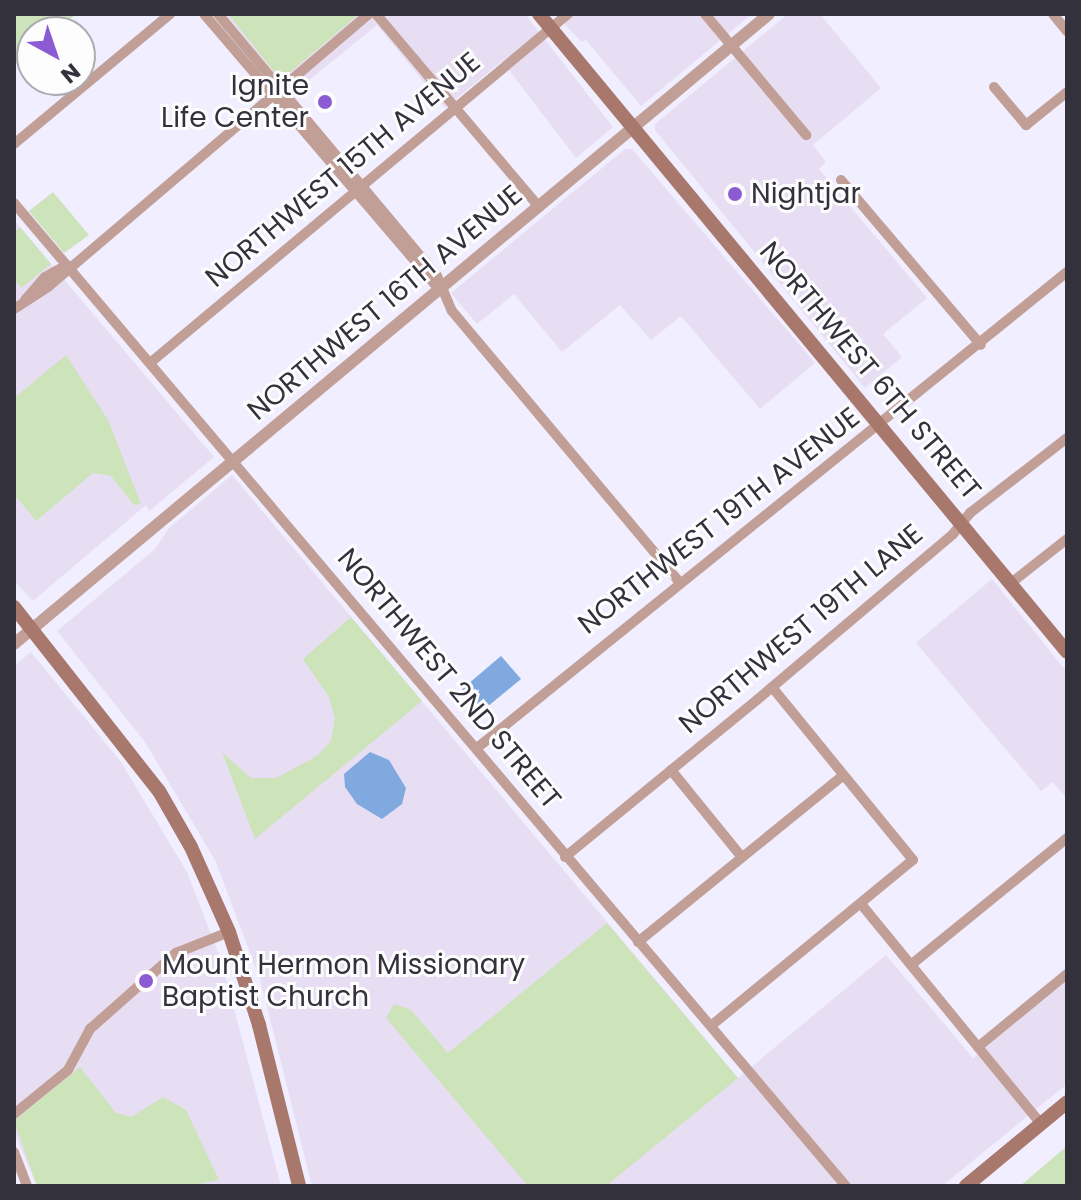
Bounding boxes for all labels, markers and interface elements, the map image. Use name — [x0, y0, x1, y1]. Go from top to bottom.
north arrow — [16, 16, 96, 96]
street label: NORTHWEST 15TH AVENUE — [199, 45, 487, 295]
text: N — [54, 56, 87, 90]
place label: Ignite Life Center — [161, 69, 309, 135]
marker: Ignite Life Center — [316, 93, 334, 111]
place label: Nightjar — [751, 177, 861, 211]
street label: NORTHWEST 16TH AVENUE — [241, 178, 529, 428]
marker: Nightjar — [726, 185, 744, 203]
street label: NORTHWEST 6TH STREET — [752, 235, 988, 507]
street label: NORTHWEST 19TH AVENUE — [572, 401, 866, 641]
street label: NORTHWEST 19TH LANE — [672, 517, 930, 741]
street label: NORTHWEST 2ND STREET — [330, 542, 568, 816]
place label: Mount Hermon Missionary Baptist Church — [162, 948, 525, 1014]
marker: Mount Hermon Missionary Baptist Church — [137, 972, 155, 990]

